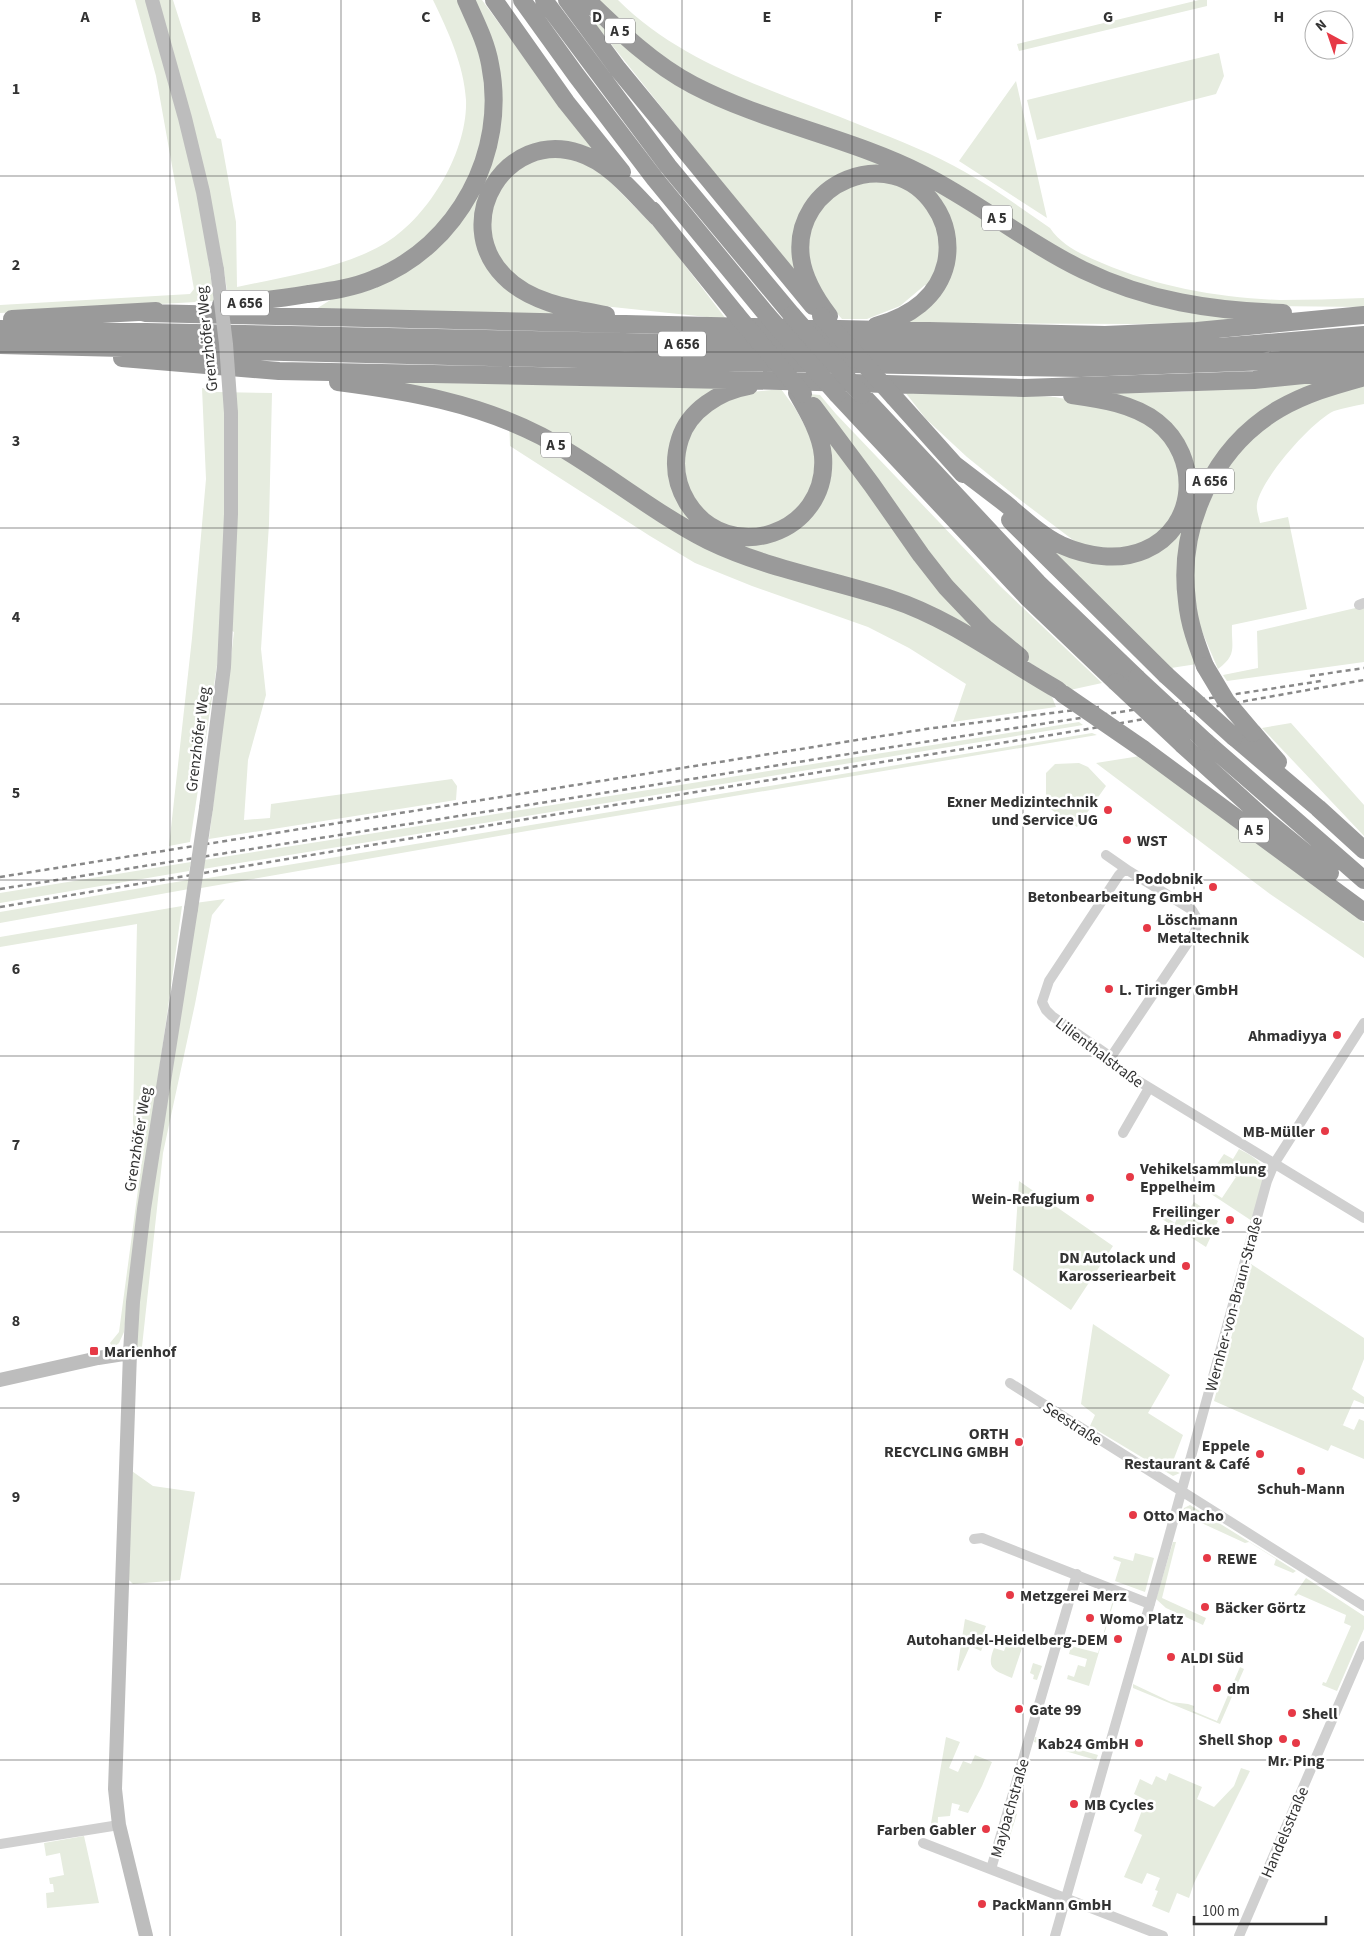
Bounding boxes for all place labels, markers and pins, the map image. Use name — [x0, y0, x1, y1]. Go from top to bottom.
place label: Exner Medizintechnik und Service UG — [947, 791, 1098, 831]
marker: Exner Medizintechnik und Service UG — [1102, 804, 1114, 816]
place label: WST — [1137, 830, 1168, 852]
marker: WST — [1121, 834, 1133, 846]
place label: Podobnik Betonbearbeitung GmbH — [1027, 868, 1203, 908]
marker: Podobnik Betonbearbeitung GmbH — [1207, 881, 1219, 893]
place label: Löschmann Metaltechnik — [1157, 909, 1249, 949]
marker: Löschmann Metaltechnik — [1141, 922, 1153, 934]
place label: L. Tiringer GmbH — [1119, 979, 1239, 1001]
marker: L. Tiringer GmbH — [1103, 983, 1115, 995]
place label: Ahmadiyya — [1247, 1025, 1327, 1047]
marker: Ahmadiyya — [1331, 1029, 1343, 1041]
place label: MB-Müller — [1243, 1121, 1316, 1143]
marker: MB-Müller — [1319, 1125, 1331, 1137]
place label: Vehikelsammlung Eppelheim — [1139, 1158, 1266, 1198]
marker: Vehikelsammlung Eppelheim — [1124, 1171, 1136, 1183]
place label: Wein-Refugium — [972, 1188, 1080, 1210]
marker: Wein-Refugium — [1084, 1192, 1096, 1204]
place label: Freilinger & Hedicke — [1149, 1201, 1221, 1241]
marker: Freilinger & Hedicke — [1224, 1214, 1236, 1226]
place label: DN Autolack und Karosseriearbeit — [1059, 1247, 1176, 1287]
marker: DN Autolack und Karosseriearbeit — [1180, 1260, 1192, 1272]
place label: Marienhof — [104, 1341, 177, 1363]
marker: Marienhof — [88, 1345, 100, 1357]
place label: ORTH RECYCLING GMBH — [884, 1423, 1009, 1463]
place label: Eppele Restaurant & Café — [1124, 1435, 1250, 1475]
marker: ORTH RECYCLING GMBH — [1013, 1436, 1025, 1448]
marker: Eppele Restaurant & Café — [1254, 1448, 1266, 1460]
marker: Schuh-Mann — [1295, 1465, 1307, 1477]
place label: Schuh-Mann — [1257, 1478, 1345, 1500]
place label: Otto Macho — [1143, 1505, 1224, 1527]
marker: Otto Macho — [1127, 1509, 1139, 1521]
place label: REWE — [1217, 1548, 1257, 1570]
marker: REWE — [1201, 1552, 1213, 1564]
place label: Metzgerei Merz — [1020, 1585, 1127, 1607]
marker: Metzgerei Merz — [1004, 1589, 1016, 1601]
place label: Bäcker Görtz — [1215, 1597, 1306, 1619]
marker: Bäcker Görtz — [1199, 1601, 1211, 1613]
place label: Womo Platz — [1100, 1608, 1183, 1630]
marker: Womo Platz — [1084, 1612, 1096, 1624]
place label: Autohandel-Heidelberg-DEM — [906, 1629, 1108, 1651]
marker: Autohandel-Heidelberg-DEM — [1112, 1633, 1124, 1645]
place label: ALDI Süd — [1180, 1647, 1244, 1669]
marker: ALDI Süd — [1165, 1651, 1177, 1663]
place label: dm — [1227, 1678, 1250, 1700]
marker: dm — [1211, 1682, 1223, 1694]
place label: Gate 99 — [1029, 1699, 1082, 1721]
marker: Gate 99 — [1013, 1703, 1025, 1715]
place label: Shell — [1302, 1703, 1338, 1725]
marker: Shell — [1286, 1707, 1298, 1719]
place label: Shell Shop — [1198, 1729, 1273, 1751]
place label: Kab24 GmbH — [1038, 1733, 1129, 1755]
marker: Shell Shop — [1277, 1733, 1289, 1745]
marker: Kab24 GmbH — [1133, 1737, 1145, 1749]
marker: Mr. Ping — [1290, 1737, 1302, 1749]
place label: Mr. Ping — [1268, 1750, 1325, 1772]
place label: MB Cycles — [1084, 1794, 1154, 1816]
marker: MB Cycles — [1068, 1798, 1080, 1810]
place label: Farben Gabler — [877, 1819, 977, 1841]
marker: Farben Gabler — [980, 1823, 992, 1835]
place label: PackMann GmbH — [992, 1894, 1112, 1916]
marker: PackMann GmbH — [976, 1898, 988, 1910]

